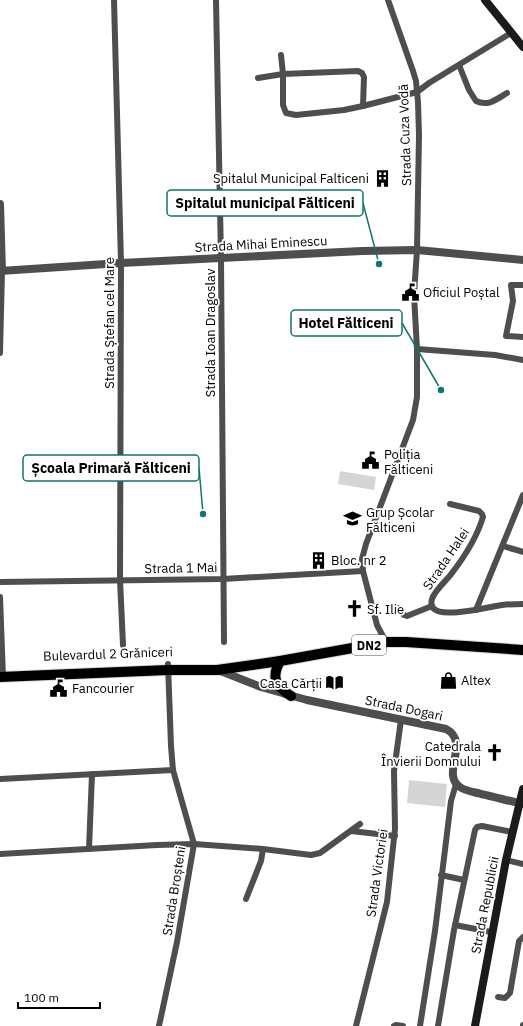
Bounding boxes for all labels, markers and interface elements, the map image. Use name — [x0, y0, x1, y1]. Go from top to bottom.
street label: Strada Cuza Vodă — [395, 84, 415, 186]
building icon: Spitalul Municipal Falticeni — [372, 168, 392, 188]
place label: Spitalul Municipal Falticeni — [213, 170, 369, 187]
callout: Spitalul municipal Fălticeni — [167, 190, 363, 216]
text: Spitalul municipal Fălticeni — [175, 194, 355, 212]
street label: Strada Mihai Eminescu — [194, 232, 328, 256]
street label: Strada Ștefan cel Mare — [101, 257, 118, 389]
street label: Strada Ioan Dragoslav — [202, 268, 219, 397]
public building icon: Oficiul Poștal — [400, 282, 420, 302]
place label: Oficiul Poștal — [423, 284, 500, 301]
callout: Hotel Fălticeni — [291, 310, 402, 336]
text: Hotel Fălticeni — [298, 314, 394, 332]
place label: Poliția Fălticeni — [384, 446, 433, 478]
public building icon: Poliția Fălticeni — [361, 451, 381, 471]
callout: Școala Primară Fălticeni — [23, 455, 199, 481]
text: Școala Primară Fălticeni — [31, 459, 191, 477]
place label: Grup Școlar Fălticeni — [366, 504, 435, 536]
school or university icon: Grup Școlar Fălticeni — [343, 509, 363, 529]
street label: Strada Halei — [419, 525, 473, 593]
building icon: Bloc. nr 2 — [308, 550, 328, 570]
place label: Bloc. nr 2 — [331, 552, 386, 569]
street label: Strada 1 Mai — [144, 559, 218, 577]
church icon: Sf. Ilie — [344, 599, 364, 619]
place label: Sf. Ilie — [367, 601, 404, 618]
road number: DN2 — [352, 635, 386, 655]
street label: Bulevardul 2 Grăniceri — [43, 643, 173, 665]
shop icon: Altex — [438, 670, 458, 690]
place label: Altex — [461, 672, 491, 689]
library icon: Casa Cărții — [325, 673, 345, 693]
place label: Casa Cărții — [260, 675, 322, 692]
public building icon: Fancourier — [49, 678, 69, 698]
place label: Fancourier — [72, 680, 134, 697]
street label: Strada Dogari — [364, 691, 444, 725]
place label: Catedrala Învierii Domnului — [381, 738, 481, 770]
church icon: Catedrala Învierii Domnului — [484, 743, 504, 763]
street label: Strada Victoriei — [362, 828, 392, 918]
street label: Strada Broșteni — [159, 845, 189, 937]
street label: Strada Republicii — [467, 855, 503, 955]
scale bar — [18, 984, 100, 1010]
text: 100 m — [24, 990, 59, 1005]

